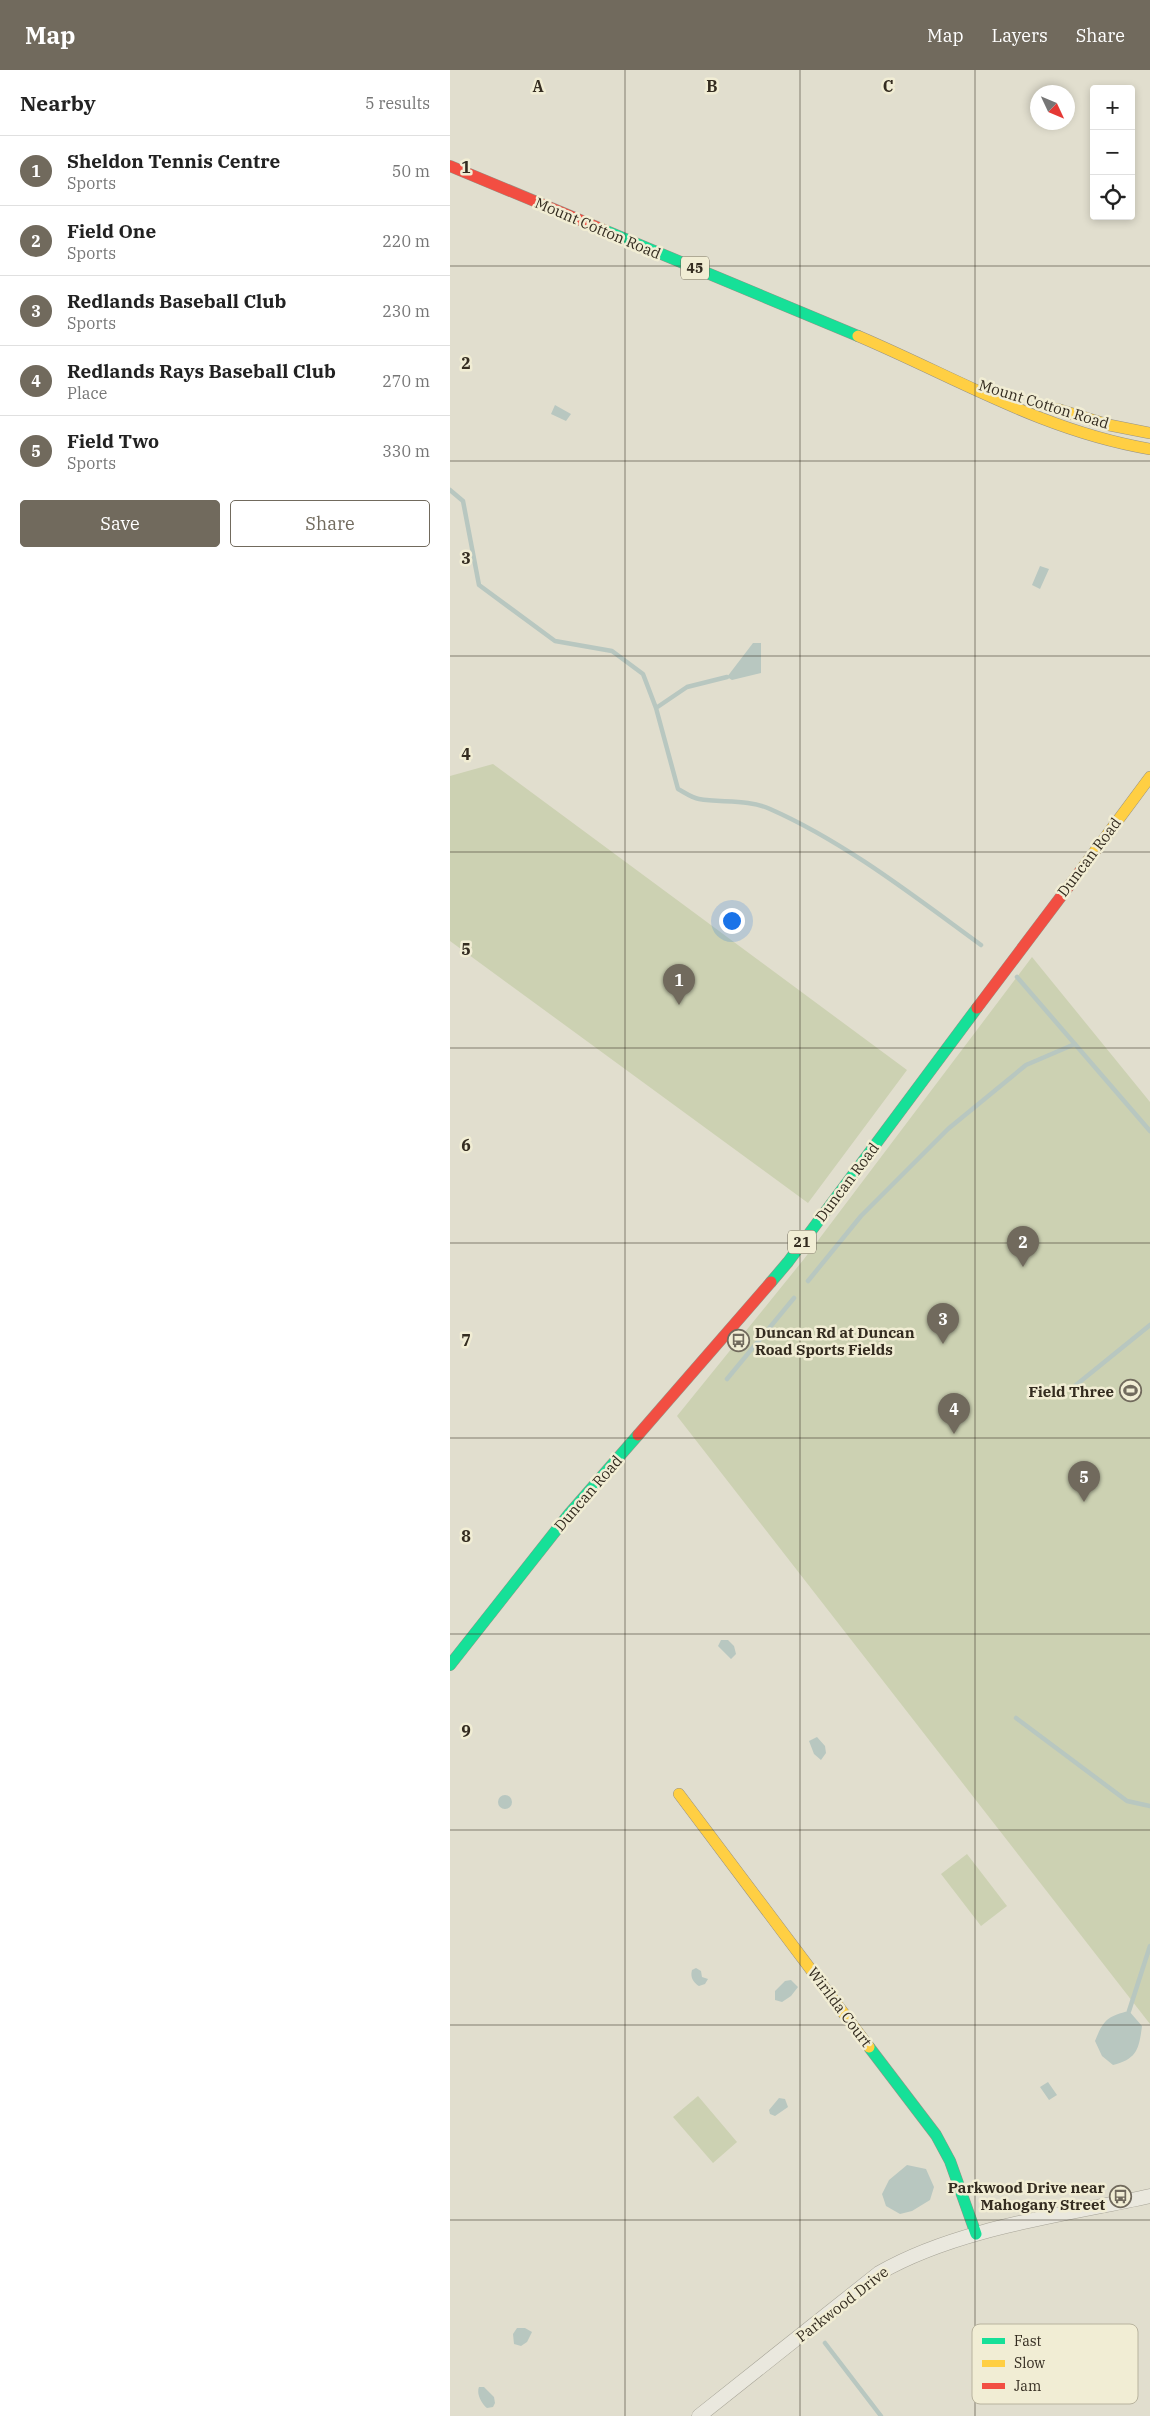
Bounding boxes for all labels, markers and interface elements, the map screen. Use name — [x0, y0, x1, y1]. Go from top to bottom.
text: Map — [25, 19, 75, 51]
text: Map — [927, 24, 964, 47]
text: Layers — [992, 24, 1048, 47]
text: Share — [1076, 24, 1125, 47]
text: A — [532, 76, 544, 96]
text: B — [706, 76, 718, 96]
text: C — [883, 76, 893, 96]
north arrow — [1030, 85, 1075, 130]
map controls — [1090, 85, 1135, 220]
button: + — [1090, 85, 1135, 130]
text: Nearby — [20, 89, 96, 117]
text: 5 results — [365, 93, 430, 113]
button: − — [1090, 130, 1135, 175]
text: Sheldon Tennis Centre — [67, 149, 280, 173]
text: 1 — [461, 157, 471, 177]
text: 1 — [31, 161, 41, 181]
text: 50 m — [392, 161, 430, 181]
text: Sports — [67, 173, 116, 193]
button: locate — [1090, 175, 1135, 220]
street label: Mount Cotton Road — [532, 193, 664, 263]
text: Field One — [67, 219, 156, 243]
text: 2 — [31, 231, 41, 251]
text: 220 m — [382, 231, 430, 251]
text: Sports — [67, 243, 116, 263]
road number: 45 — [681, 257, 709, 280]
text: Redlands Baseball Club — [67, 289, 286, 313]
text: 3 — [31, 301, 41, 321]
text: 230 m — [382, 301, 430, 321]
text: Sports — [67, 313, 116, 333]
text: 2 — [461, 353, 471, 373]
text: Redlands Rays Baseball Club — [67, 359, 336, 383]
text: 4 — [31, 371, 41, 391]
text: 270 m — [382, 371, 430, 391]
street label: Mount Cotton Road — [977, 375, 1111, 433]
text: Place — [67, 383, 107, 403]
text: Field Two — [67, 429, 159, 453]
text: 5 — [31, 441, 41, 461]
text: 330 m — [382, 441, 430, 461]
text: Sports — [67, 453, 116, 473]
button: Save — [20, 500, 220, 547]
button: Share — [230, 500, 430, 547]
text: 3 — [461, 548, 471, 568]
text: 4 — [461, 744, 471, 764]
street label: Duncan Road — [1053, 814, 1125, 900]
your location — [719, 908, 745, 934]
text: 5 — [461, 939, 471, 959]
pin: 1 — [663, 964, 695, 1005]
text: 6 — [461, 1135, 471, 1155]
street label: Duncan Road — [811, 1139, 883, 1225]
pin: 2 — [1007, 1226, 1039, 1267]
road number: 21 — [788, 1230, 816, 1254]
pin: 3 — [927, 1303, 959, 1344]
place label: Duncan Rd at Duncan Road Sports Fields — [755, 1323, 915, 1359]
bus stop icon: Duncan Rd at Duncan Road Sports Fields — [727, 1329, 751, 1353]
text: 7 — [461, 1330, 471, 1350]
sports icon: Field Three — [1118, 1379, 1142, 1403]
place label: Field Three — [1028, 1382, 1114, 1401]
pin: 4 — [938, 1393, 970, 1434]
street label: Duncan Road — [550, 1451, 626, 1535]
pin: 5 — [1068, 1461, 1100, 1502]
text: 8 — [461, 1526, 471, 1546]
text: 9 — [461, 1721, 471, 1741]
street label: Wirilda Court — [804, 1963, 876, 2051]
place label: Parkwood Drive near Mahogany Street — [948, 2178, 1106, 2214]
bus stop icon: Parkwood Drive near Mahogany Street — [1109, 2184, 1133, 2208]
street label: Parkwood Drive — [792, 2262, 892, 2346]
legend — [972, 2324, 1138, 2404]
text: Fast — [1014, 2332, 1042, 2350]
text: Slow — [1014, 2354, 1045, 2372]
text: Jam — [1014, 2377, 1041, 2395]

